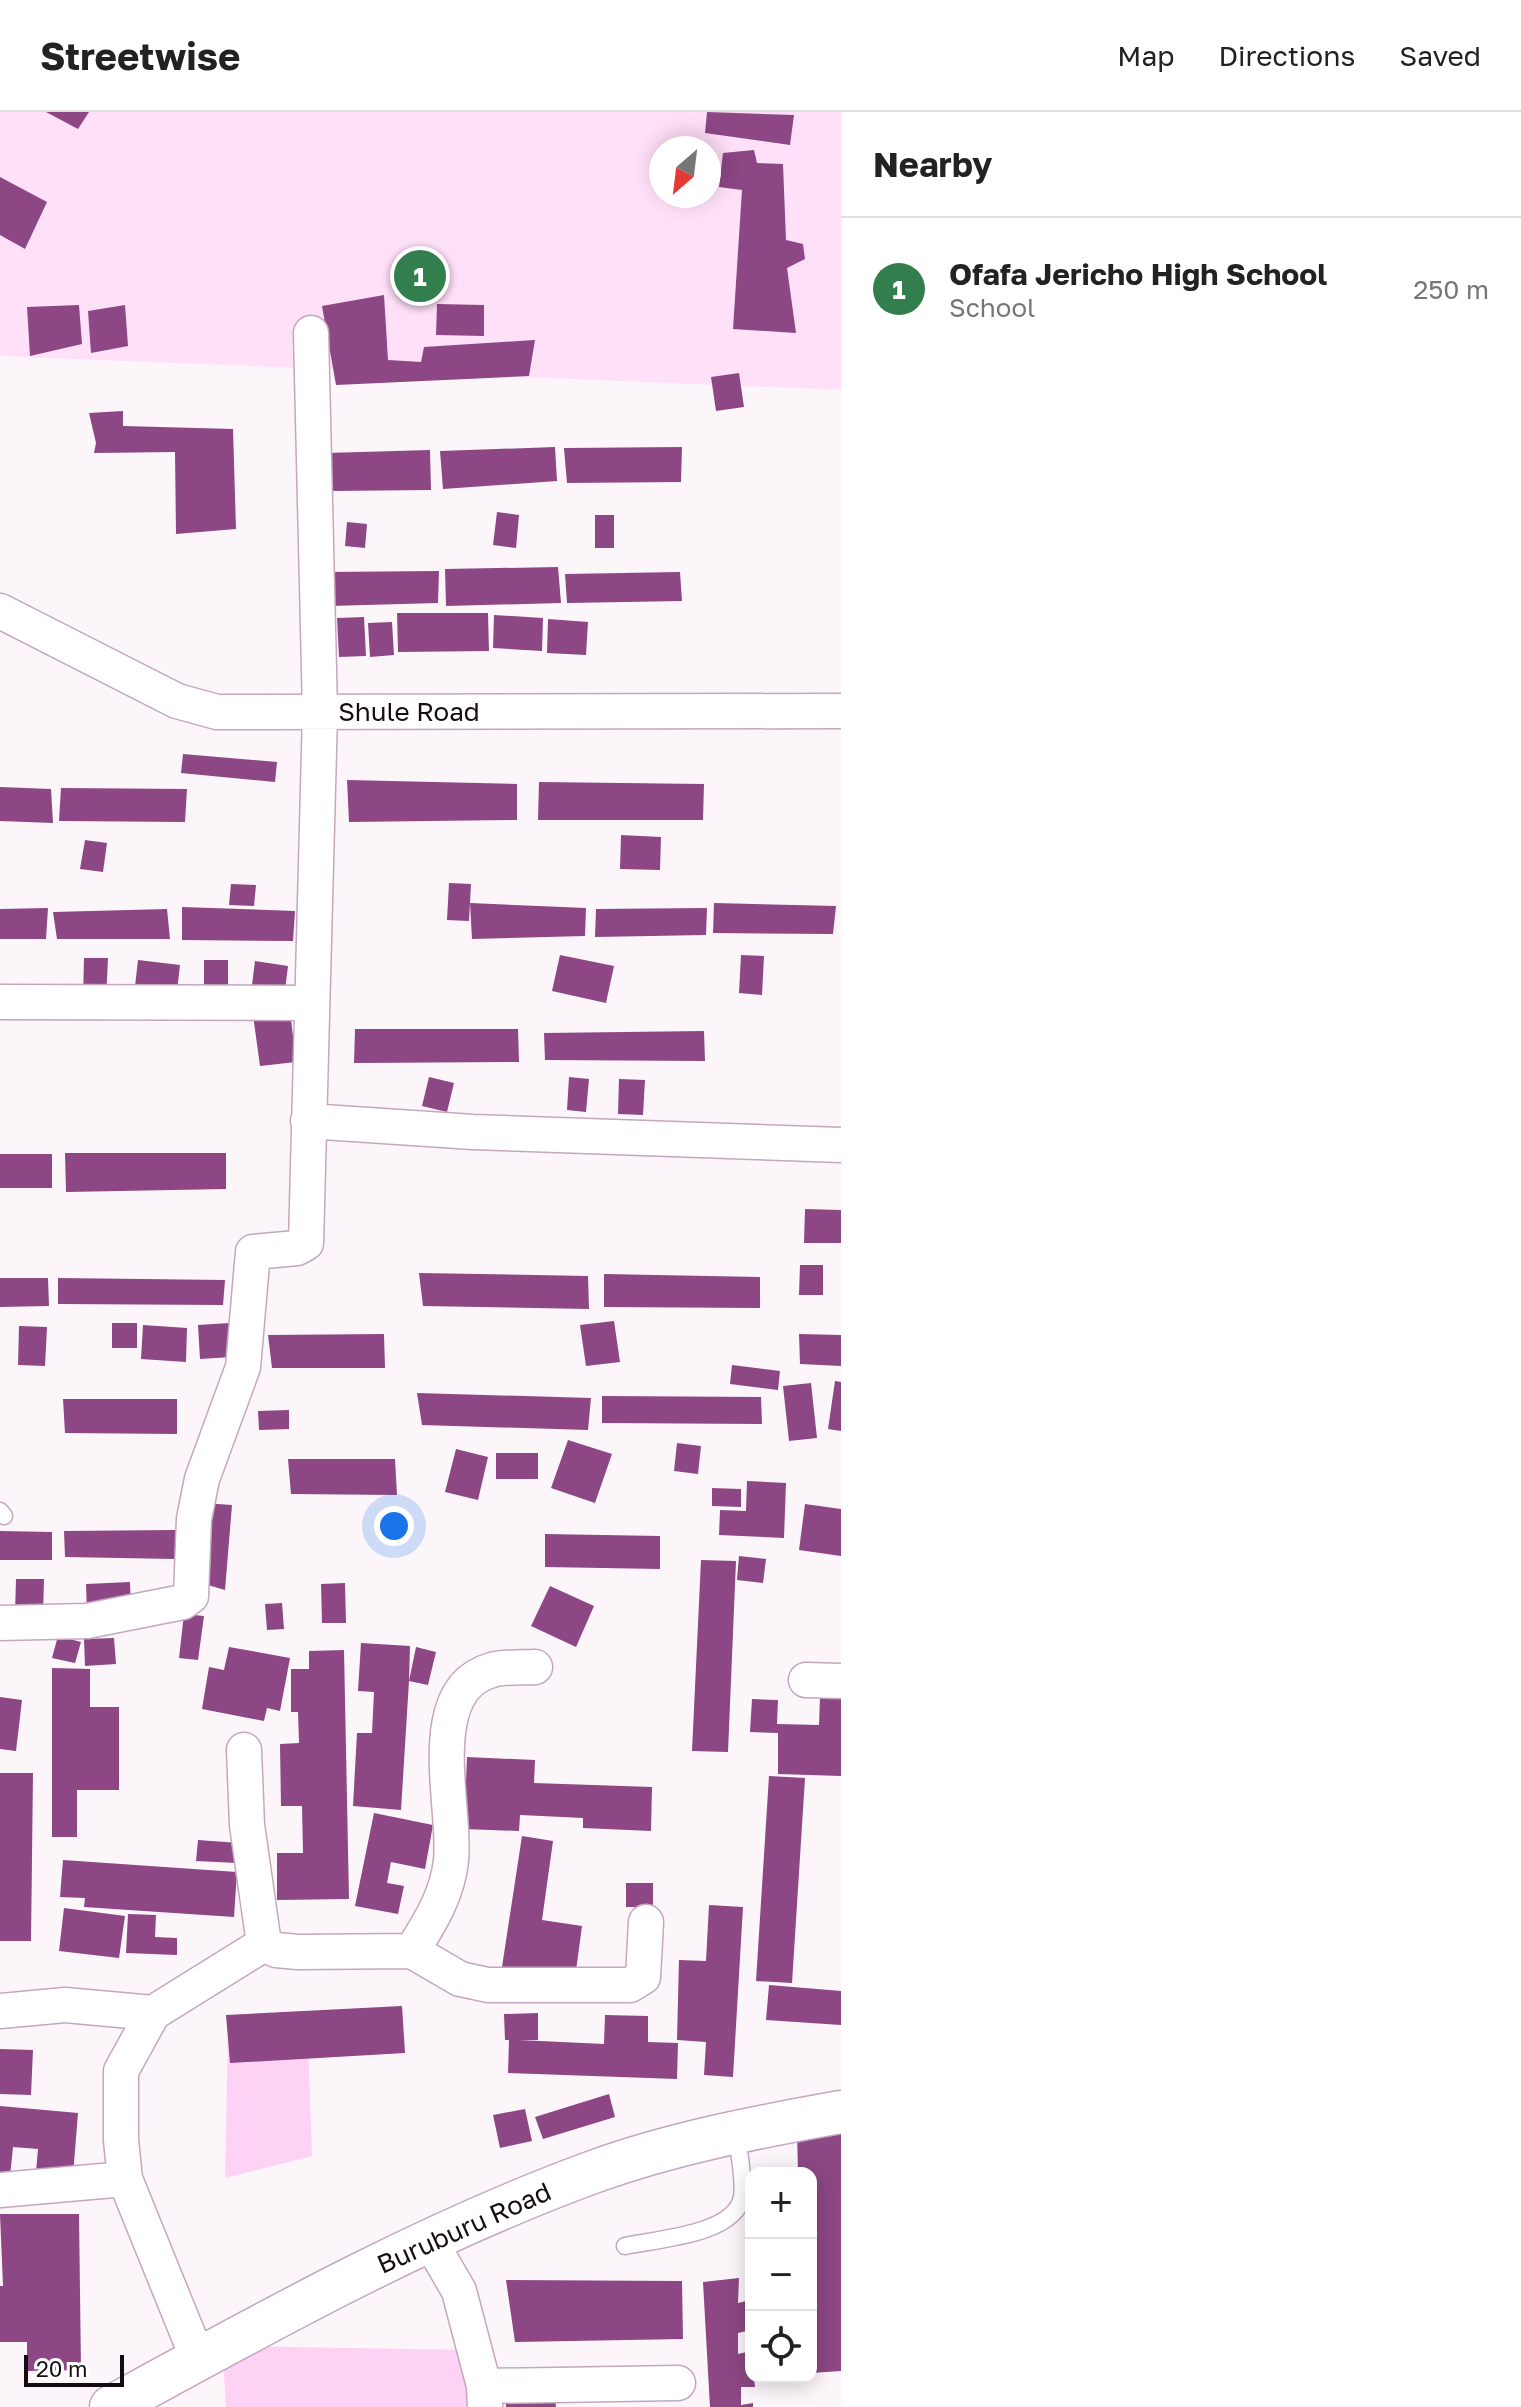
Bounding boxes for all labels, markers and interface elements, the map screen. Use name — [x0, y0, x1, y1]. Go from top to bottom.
text: Streetwise — [40, 33, 240, 78]
text: Map — [1117, 39, 1174, 72]
text: Directions — [1218, 39, 1355, 72]
text: Saved — [1399, 39, 1481, 72]
north arrow — [649, 136, 721, 208]
text: Nearby — [873, 144, 993, 184]
pin: 1 — [394, 246, 446, 306]
text: Ofafa Jericho High School — [949, 256, 1327, 292]
text: 1 — [892, 274, 906, 305]
text: 250 m — [1413, 274, 1489, 305]
text: School — [949, 292, 1035, 323]
street label: Shule Road — [338, 696, 480, 727]
your location — [374, 1506, 414, 1546]
map controls — [745, 2167, 817, 2383]
button: + — [745, 2167, 817, 2239]
street label: Buruburu Road — [372, 2175, 555, 2280]
button: − — [745, 2239, 817, 2311]
button: locate — [745, 2311, 817, 2383]
scale bar — [24, 2351, 124, 2387]
text: 20 m — [36, 2355, 87, 2382]

